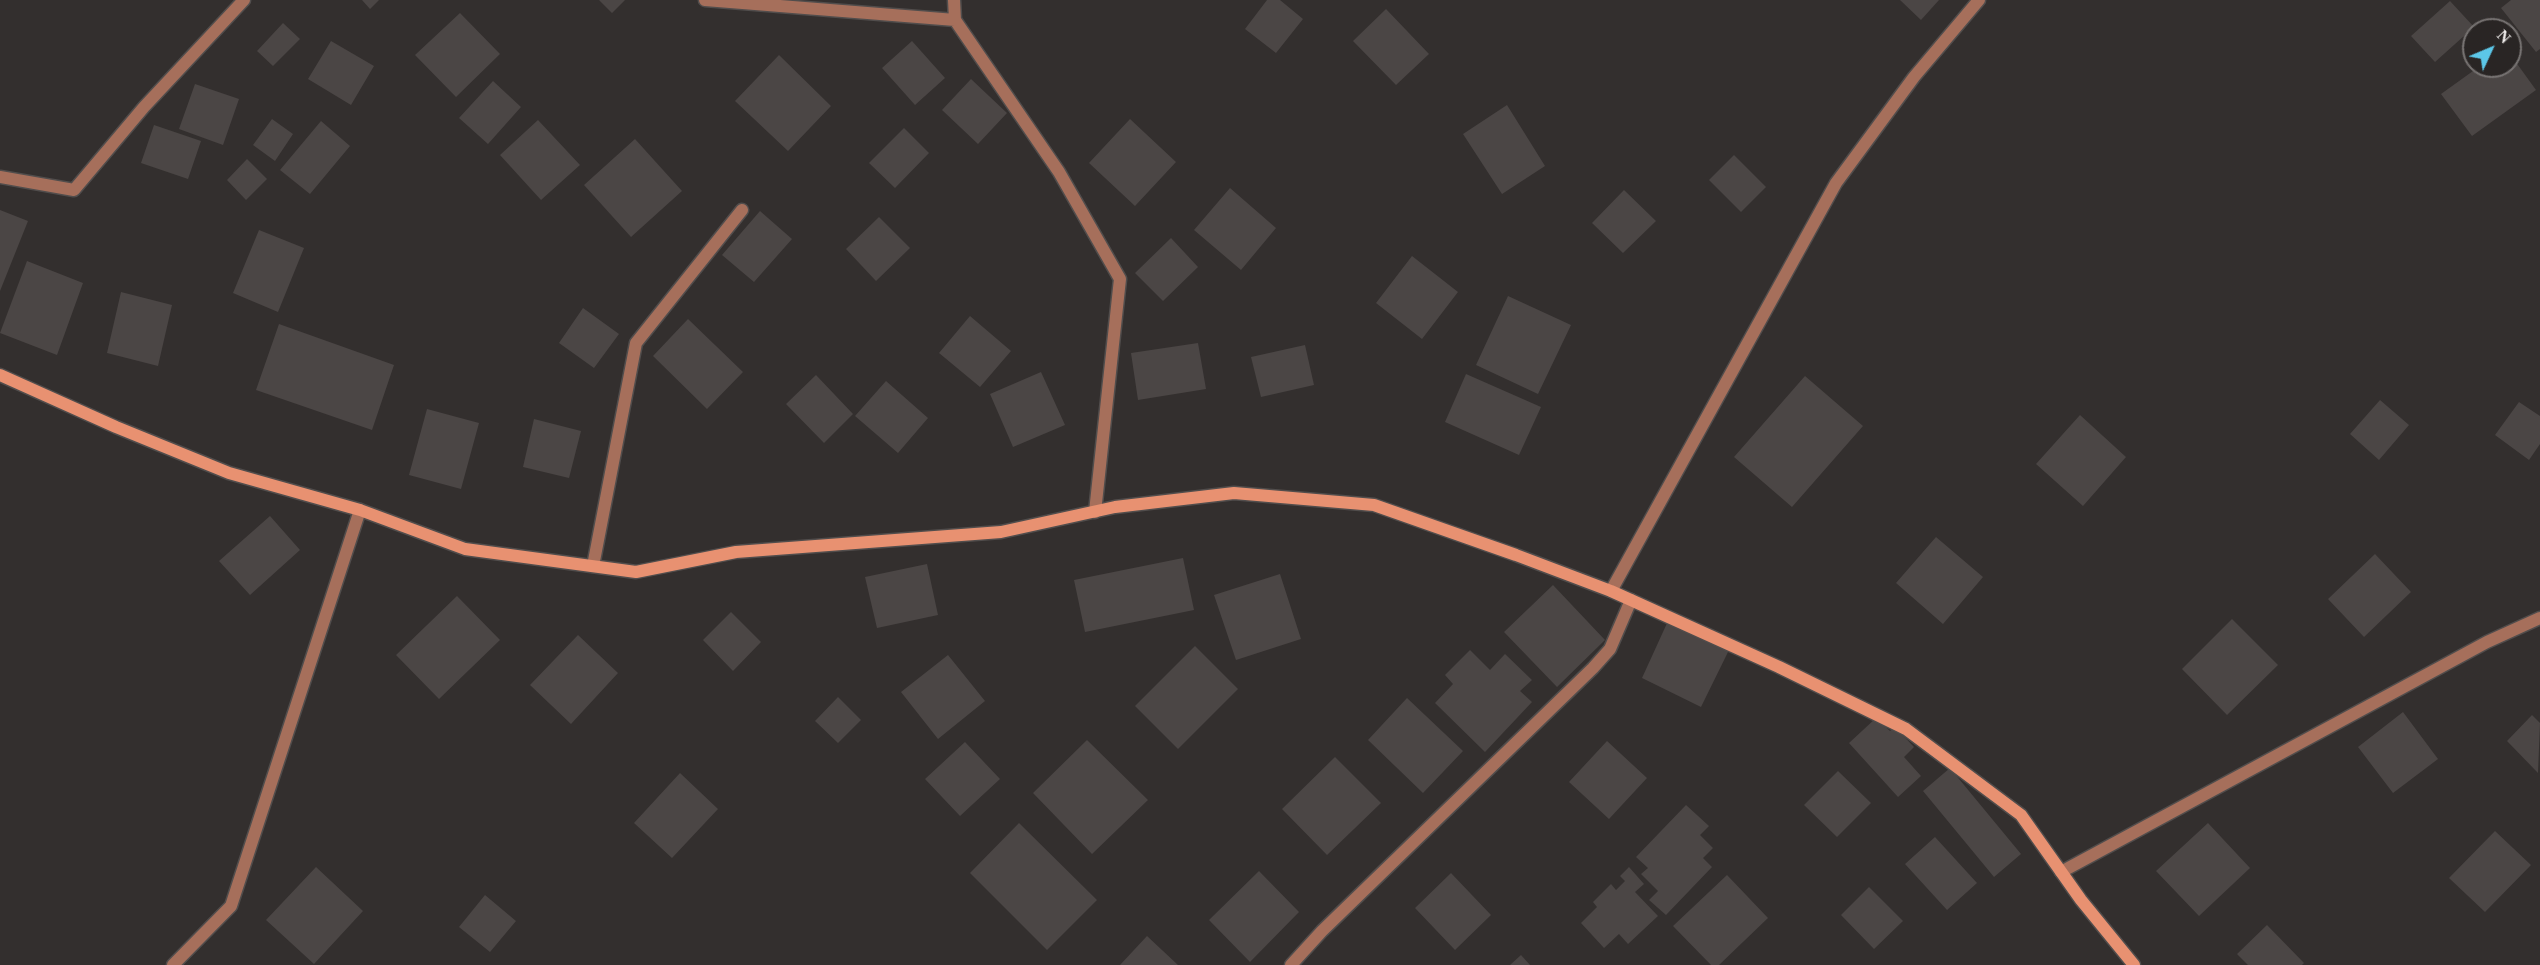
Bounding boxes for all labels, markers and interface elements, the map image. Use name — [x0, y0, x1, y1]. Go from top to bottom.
north arrow — [2462, 18, 2522, 78]
text: N — [2494, 26, 2514, 47]

